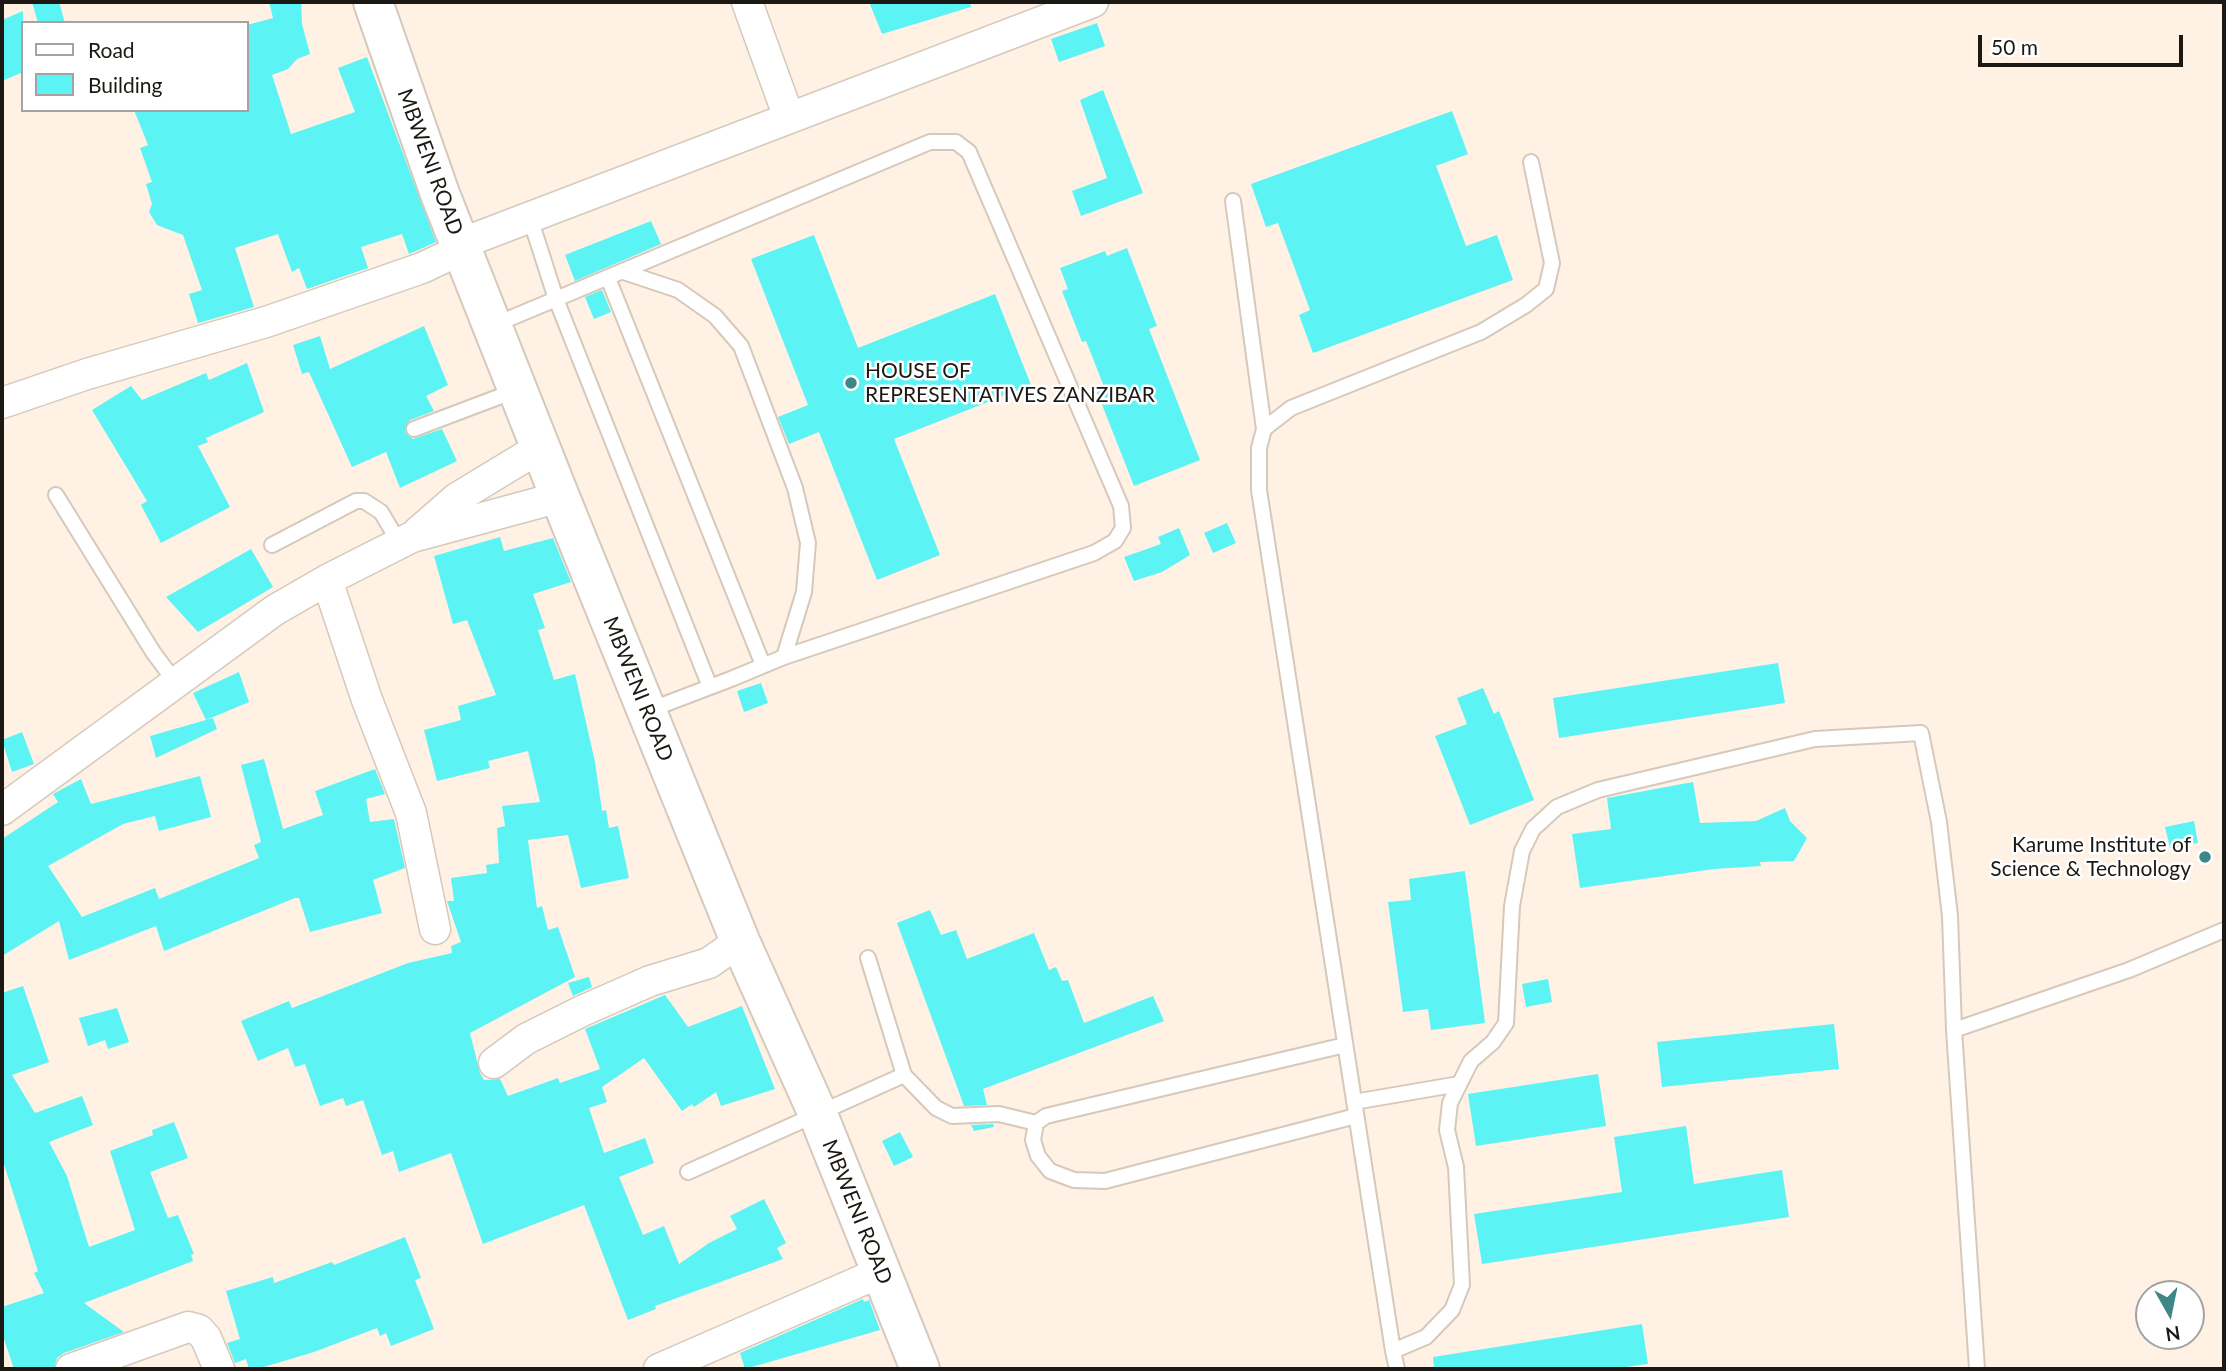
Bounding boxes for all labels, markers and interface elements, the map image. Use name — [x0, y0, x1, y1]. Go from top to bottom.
legend — [21, 21, 248, 112]
scale bar — [1981, 21, 2186, 65]
text: 50 m — [1991, 34, 2038, 59]
text: Road — [88, 37, 135, 62]
text: Building — [88, 72, 163, 97]
street label: MBWENI ROAD — [392, 85, 468, 239]
place label: HOUSE OF REPRESENTATIVES ZANZIBAR — [865, 358, 1155, 408]
marker: HOUSE OF REPRESENTATIVES ZANZIBAR — [843, 375, 859, 391]
street label: MBWENI ROAD — [598, 613, 678, 765]
place label: Karume Institute of Science & Technology — [1990, 832, 2191, 882]
marker: Karume Institute of Science & Technology — [2197, 849, 2213, 865]
street label: MBWENI ROAD — [817, 1136, 897, 1288]
north arrow — [2135, 1280, 2205, 1350]
text: N — [2164, 1322, 2182, 1347]

